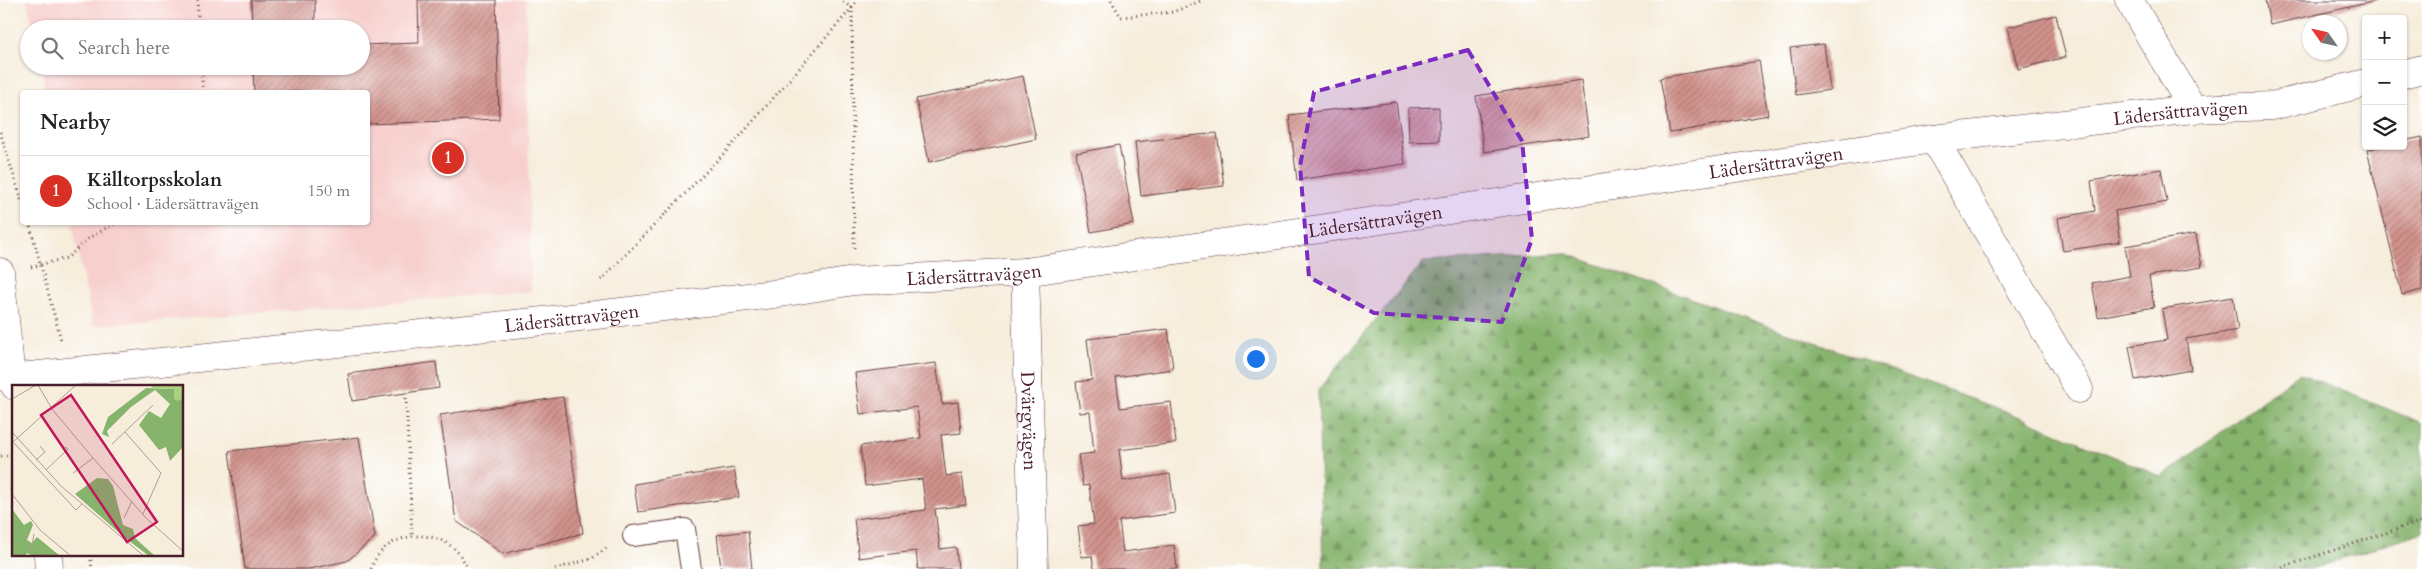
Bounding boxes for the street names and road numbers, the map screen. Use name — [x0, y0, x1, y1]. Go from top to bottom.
street label: Lädersättravägen — [2112, 95, 2249, 132]
street label: Lädersättravägen — [1707, 140, 1845, 186]
street label: Lädersättravägen — [1306, 199, 1444, 244]
street label: Lädersättravägen — [906, 258, 1044, 292]
street label: Lädersättravägen — [503, 298, 641, 339]
street label: Dvärgvägen — [1014, 371, 1043, 471]

